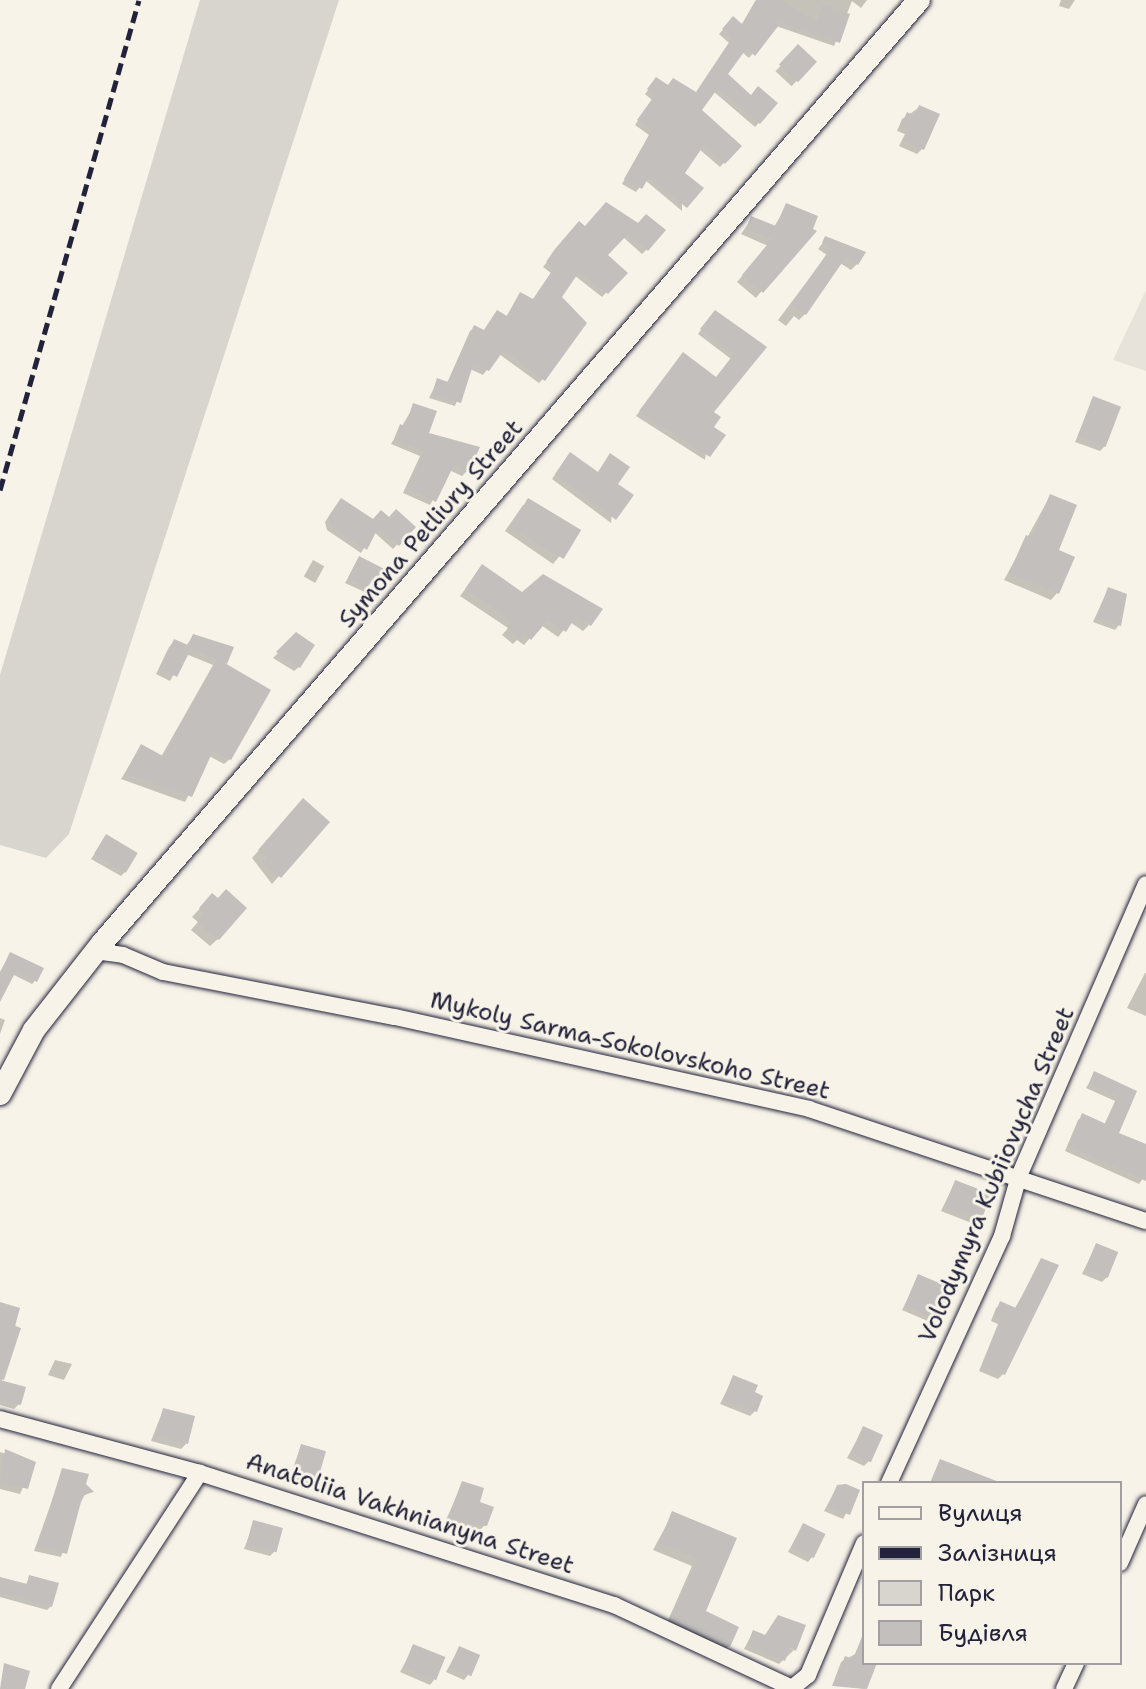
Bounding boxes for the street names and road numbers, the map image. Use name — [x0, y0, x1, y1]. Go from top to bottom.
street label: Symona Petliury Street — [333, 414, 529, 634]
street label: Mykoly Sarma-Sokolovskoho Street — [427, 986, 833, 1106]
street label: Volodymyra Kubiiovycha Street — [913, 1003, 1081, 1347]
street label: Anatoliia Vakhnianyna Street — [242, 1447, 578, 1581]

